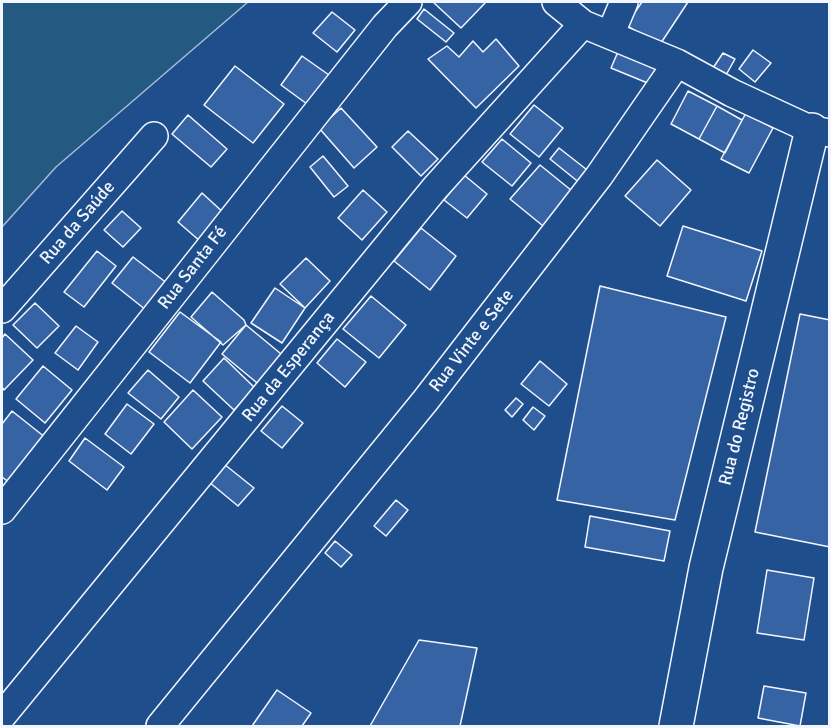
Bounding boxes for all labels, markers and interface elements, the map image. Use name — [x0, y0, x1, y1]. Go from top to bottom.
street label: Rua da Saúde — [36, 177, 120, 269]
street label: Rua Santa Fé — [154, 222, 232, 314]
street label: Rua Vinte e Sete — [425, 285, 519, 397]
street label: Rua da Esperança — [238, 307, 340, 427]
street label: Rua do Registro — [715, 366, 765, 488]

